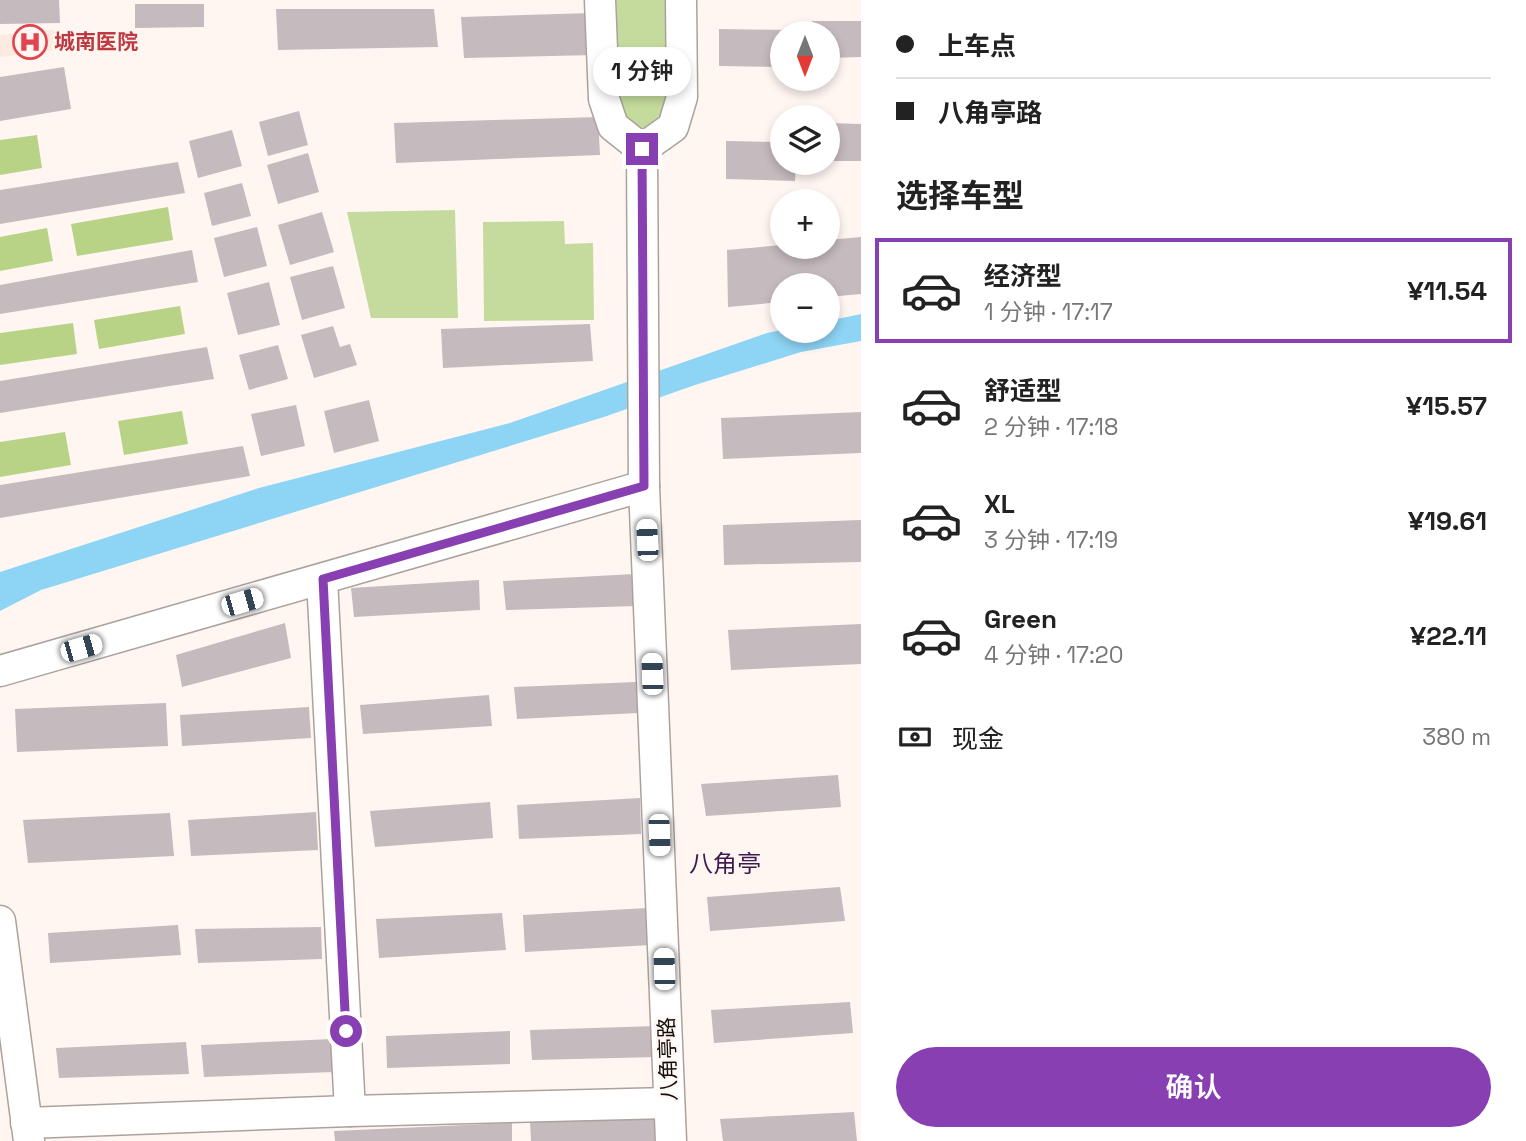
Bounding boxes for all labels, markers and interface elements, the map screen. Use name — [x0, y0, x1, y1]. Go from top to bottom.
north arrow — [770, 21, 840, 91]
map controls — [770, 21, 840, 343]
hospital icon: 城南医院 — [11, 23, 49, 61]
place label: 城南医院 — [54, 28, 138, 55]
text: 上车点 — [938, 29, 1016, 63]
callout: 1 分钟 — [593, 47, 691, 96]
text: 1 分钟 — [611, 56, 673, 86]
text: 八角亭路 — [938, 96, 1042, 130]
button: layers — [770, 105, 840, 175]
route end — [626, 133, 658, 165]
text: 选择车型 — [896, 176, 1024, 216]
button: + — [770, 189, 840, 259]
icon: car — [900, 259, 963, 322]
text: 经济型 — [984, 259, 1062, 293]
button: − — [770, 273, 840, 343]
text: ¥11.54 — [1407, 274, 1487, 308]
text: 1 分钟 · 17:17 — [984, 297, 1113, 327]
icon: car — [900, 374, 963, 437]
text: 舒适型 — [984, 374, 1062, 408]
text: ¥15.57 — [1406, 389, 1487, 423]
text: 2 分钟 · 17:18 — [984, 412, 1118, 442]
text: XL — [984, 487, 1015, 521]
icon: car — [900, 489, 963, 552]
text: ¥19.61 — [1408, 504, 1487, 538]
car — [636, 518, 659, 562]
text: 3 分钟 · 17:19 — [984, 525, 1118, 555]
car — [219, 586, 266, 618]
text: Green — [984, 602, 1057, 636]
icon: car — [900, 604, 963, 667]
text: ¥22.11 — [1410, 619, 1487, 653]
car — [58, 632, 105, 664]
text: 4 分钟 · 17:20 — [984, 640, 1123, 670]
car — [641, 653, 664, 695]
icon: cash — [896, 718, 934, 756]
text: 现金 — [952, 722, 1004, 756]
text: 380 m — [1422, 722, 1491, 752]
car — [648, 814, 671, 856]
district label: 八角亭 — [689, 848, 761, 879]
car — [653, 948, 676, 990]
route start — [330, 1015, 362, 1047]
street label: 八角亭路 — [653, 1017, 682, 1101]
button: 确认 — [896, 1047, 1491, 1127]

